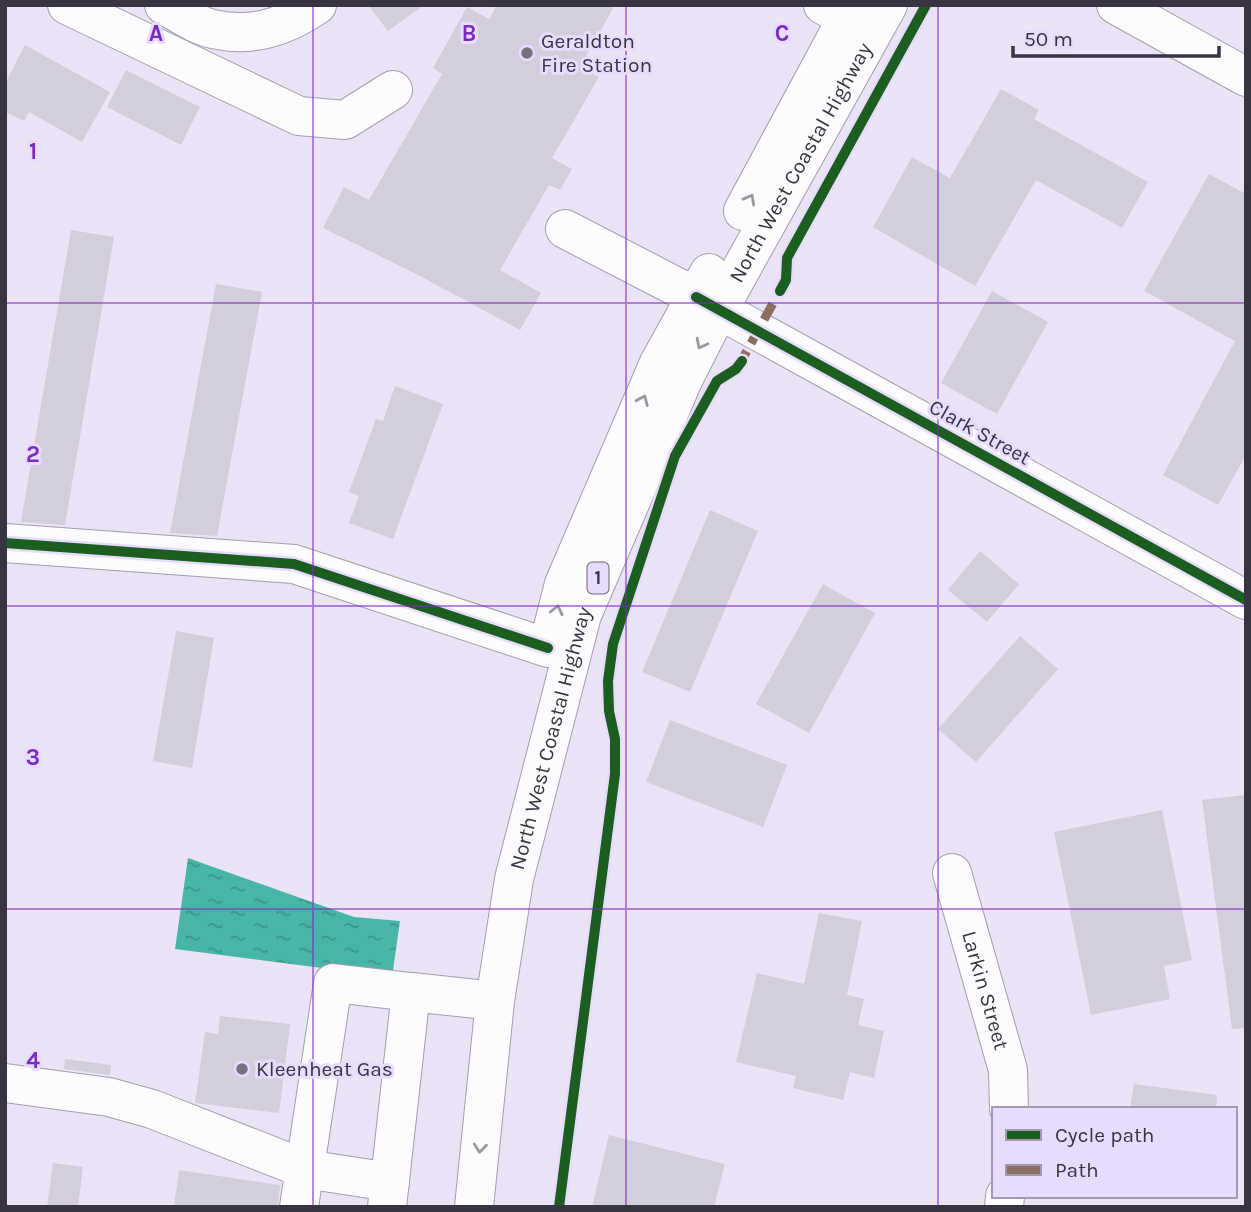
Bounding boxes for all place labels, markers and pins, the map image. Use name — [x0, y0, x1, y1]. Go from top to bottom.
place label: Geraldton Fire Station — [541, 29, 652, 77]
marker: Geraldton Fire Station — [519, 45, 535, 61]
place label: Kleenheat Gas — [256, 1057, 393, 1081]
marker: Kleenheat Gas — [234, 1061, 250, 1077]

